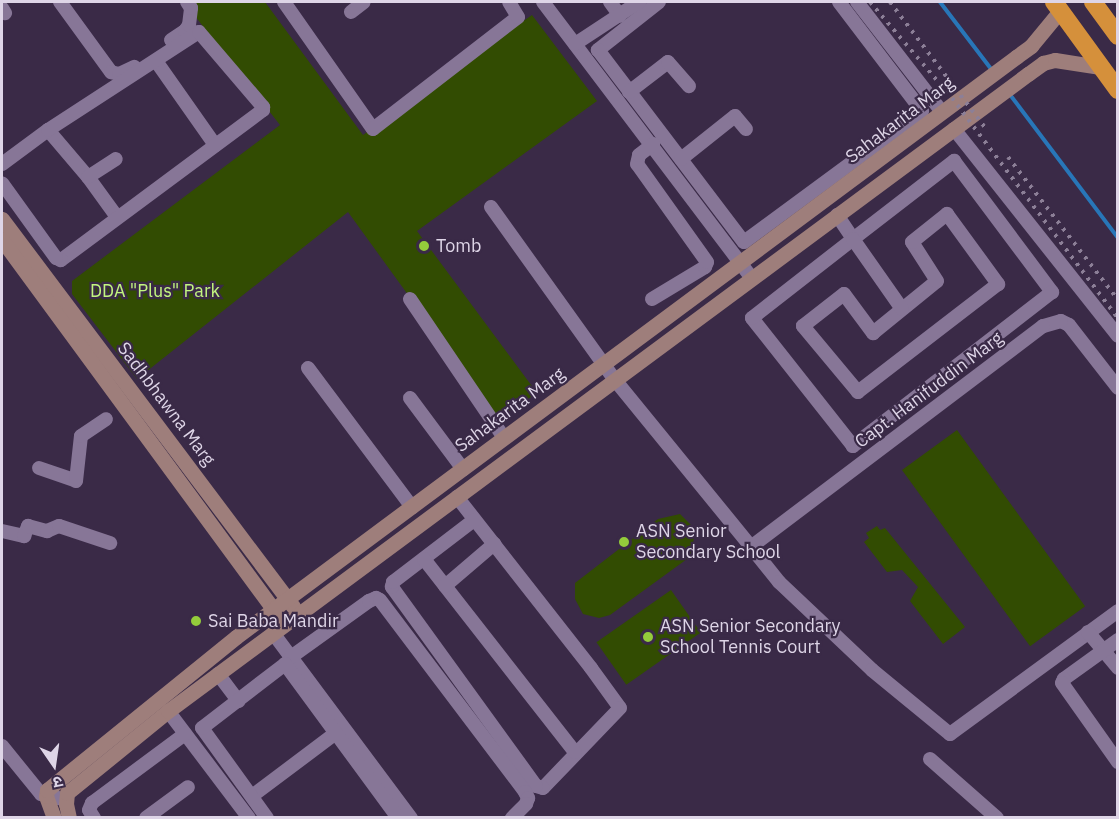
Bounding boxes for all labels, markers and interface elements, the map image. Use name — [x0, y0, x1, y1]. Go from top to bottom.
street label: Sahakarita Marg — [842, 72, 958, 168]
place label: Tomb — [436, 235, 481, 257]
marker: Tomb — [417, 239, 431, 253]
park label: DDA "Plus" Park — [90, 280, 220, 302]
street label: Capt. Hanifuddin Marg — [851, 327, 1007, 453]
street label: Sadhbhawna Marg — [113, 338, 219, 470]
street label: Sahakarita Marg — [451, 363, 569, 457]
place label: ASN Senior Secondary School — [636, 521, 780, 564]
marker: ASN Senior Secondary School — [617, 535, 631, 549]
place label: Sai Baba Mandir — [208, 610, 338, 632]
marker: Sai Baba Mandir — [189, 614, 203, 628]
place label: ASN Senior Secondary School Tennis Court — [660, 616, 840, 658]
marker: ASN Senior Secondary School Tennis Court — [641, 630, 655, 644]
north arrow — [24, 735, 84, 795]
text: उ — [51, 772, 65, 793]

